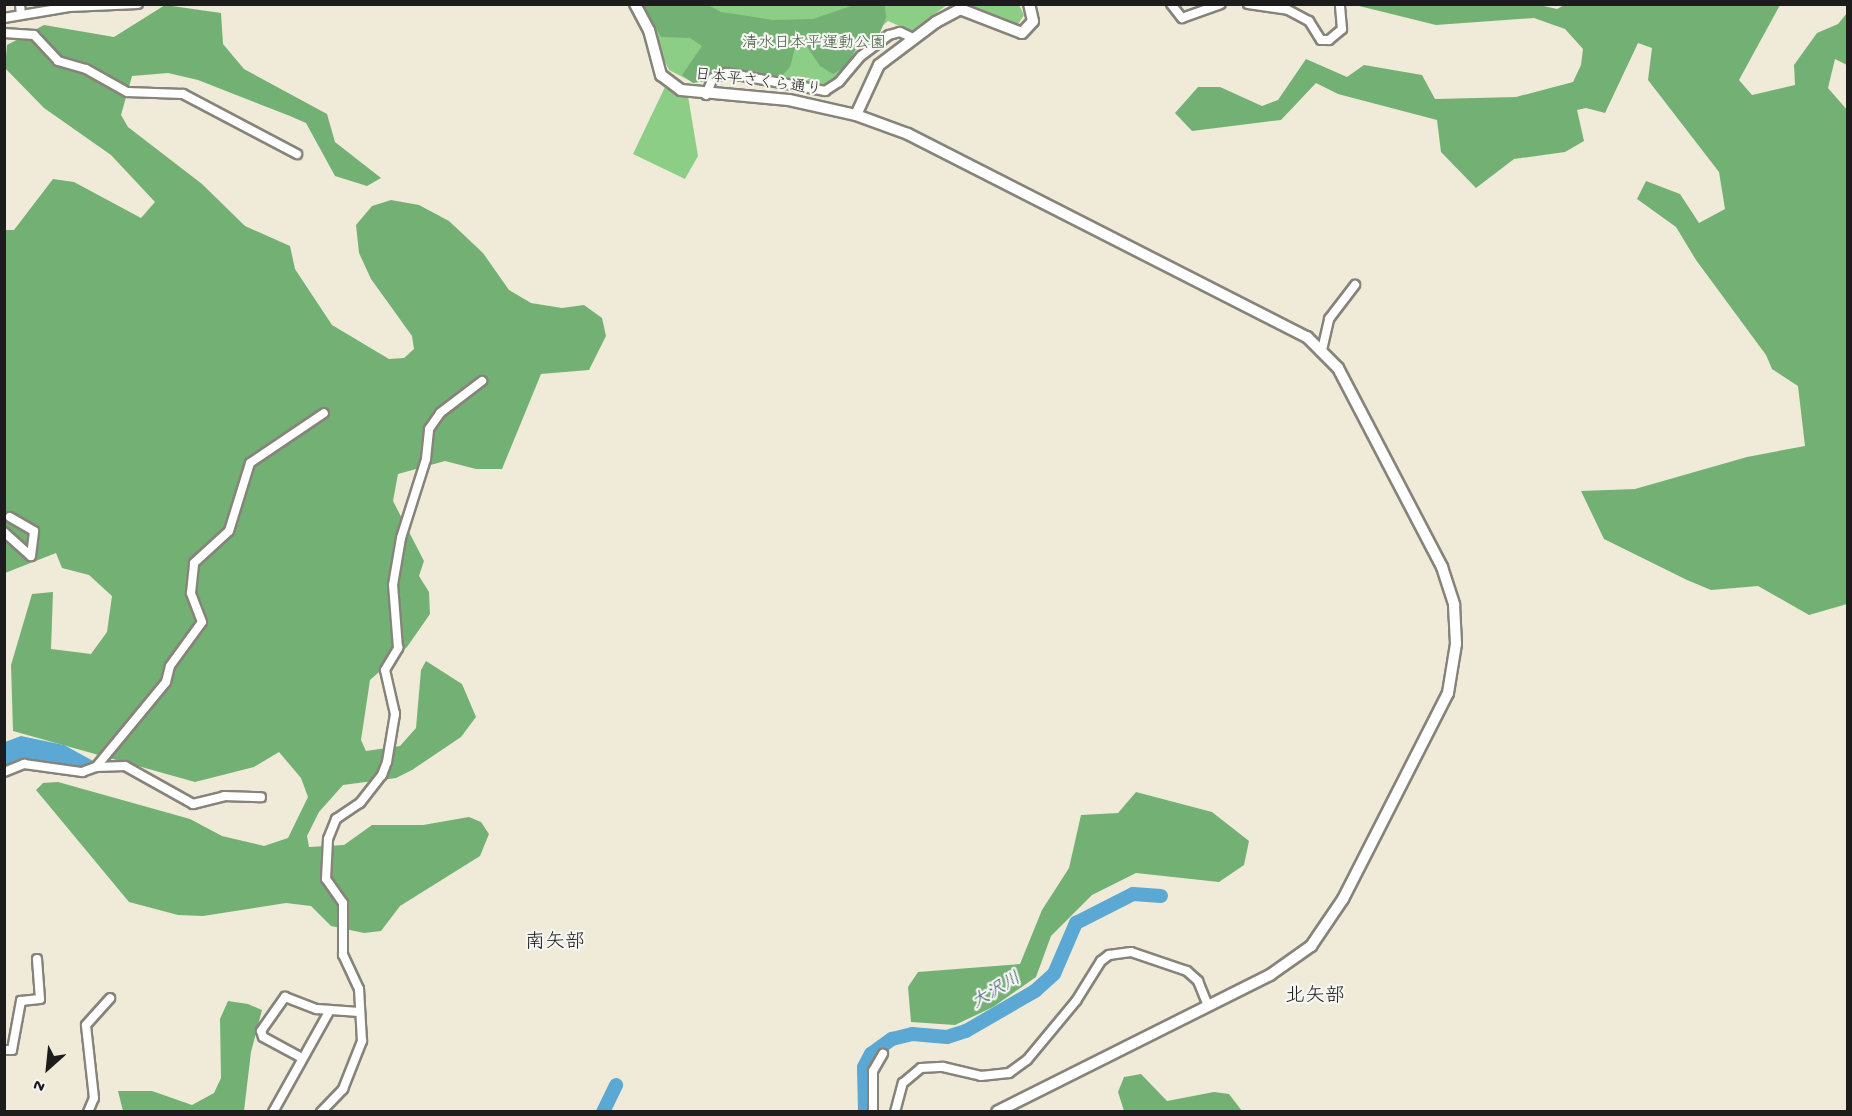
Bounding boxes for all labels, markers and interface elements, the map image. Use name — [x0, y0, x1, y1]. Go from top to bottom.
park label: 清水日本平運動公園 — [742, 35, 886, 55]
street label: 日本平さくら通り — [693, 67, 823, 101]
district label: 南矢部 — [525, 931, 585, 955]
water label: 大沢川 — [968, 969, 1026, 1015]
district label: 北矢部 — [1285, 985, 1345, 1009]
north arrow — [18, 1038, 78, 1098]
text: N — [31, 1074, 49, 1095]

